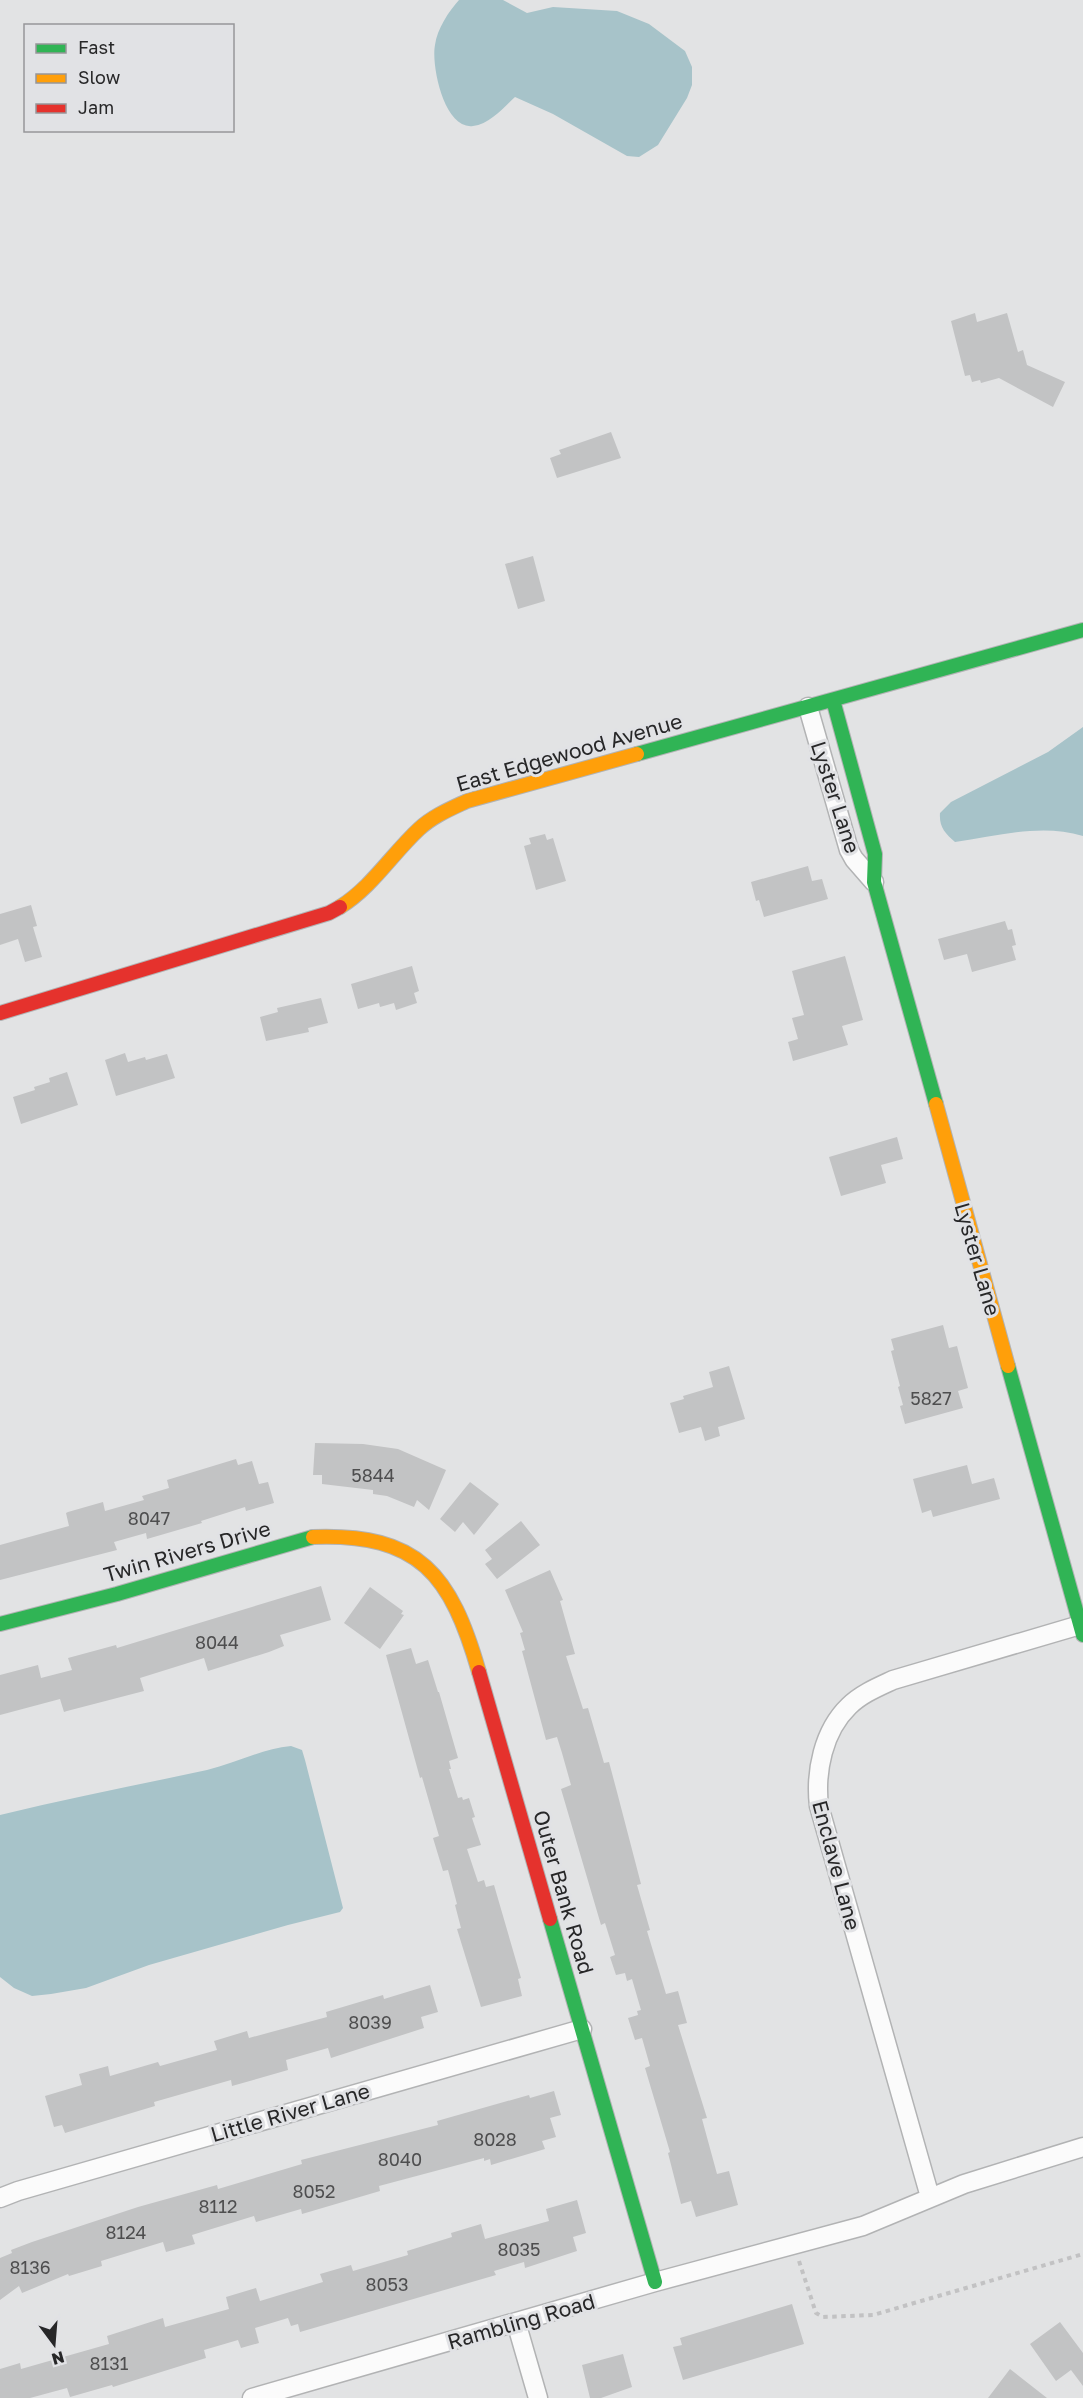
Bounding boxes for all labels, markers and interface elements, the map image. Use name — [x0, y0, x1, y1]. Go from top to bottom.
legend — [24, 24, 234, 132]
text: Fast — [78, 36, 115, 58]
text: Slow — [78, 66, 121, 88]
text: Jam — [78, 96, 114, 118]
street label: East Edgewood Avenue — [453, 707, 685, 797]
street label: Lyster Lane — [806, 738, 866, 856]
street label: Lyster Lane — [949, 1199, 1007, 1319]
house number: 5827 — [910, 1387, 952, 1409]
house number: 5844 — [351, 1464, 395, 1486]
house number: 8047 — [128, 1507, 170, 1529]
street label: Twin Rivers Drive — [101, 1515, 273, 1587]
house number: 8044 — [195, 1631, 239, 1653]
street label: Enclave Lane — [807, 1797, 867, 1933]
street label: Outer Bank Road — [528, 1807, 600, 1977]
house number: 8039 — [348, 2011, 392, 2033]
street label: Little River Lane — [208, 2077, 372, 2147]
house number: 8028 — [473, 2128, 517, 2150]
house number: 8040 — [378, 2148, 422, 2170]
house number: 8052 — [292, 2180, 336, 2202]
house number: 8112 — [199, 2195, 237, 2217]
house number: 8124 — [105, 2221, 147, 2243]
house number: 8035 — [497, 2238, 541, 2260]
house number: 8136 — [9, 2256, 51, 2278]
house number: 8053 — [365, 2273, 409, 2295]
street label: Rambling Road — [444, 2288, 598, 2354]
north arrow — [24, 2314, 84, 2374]
text: N — [50, 2347, 67, 2370]
house number: 8131 — [90, 2352, 129, 2374]

